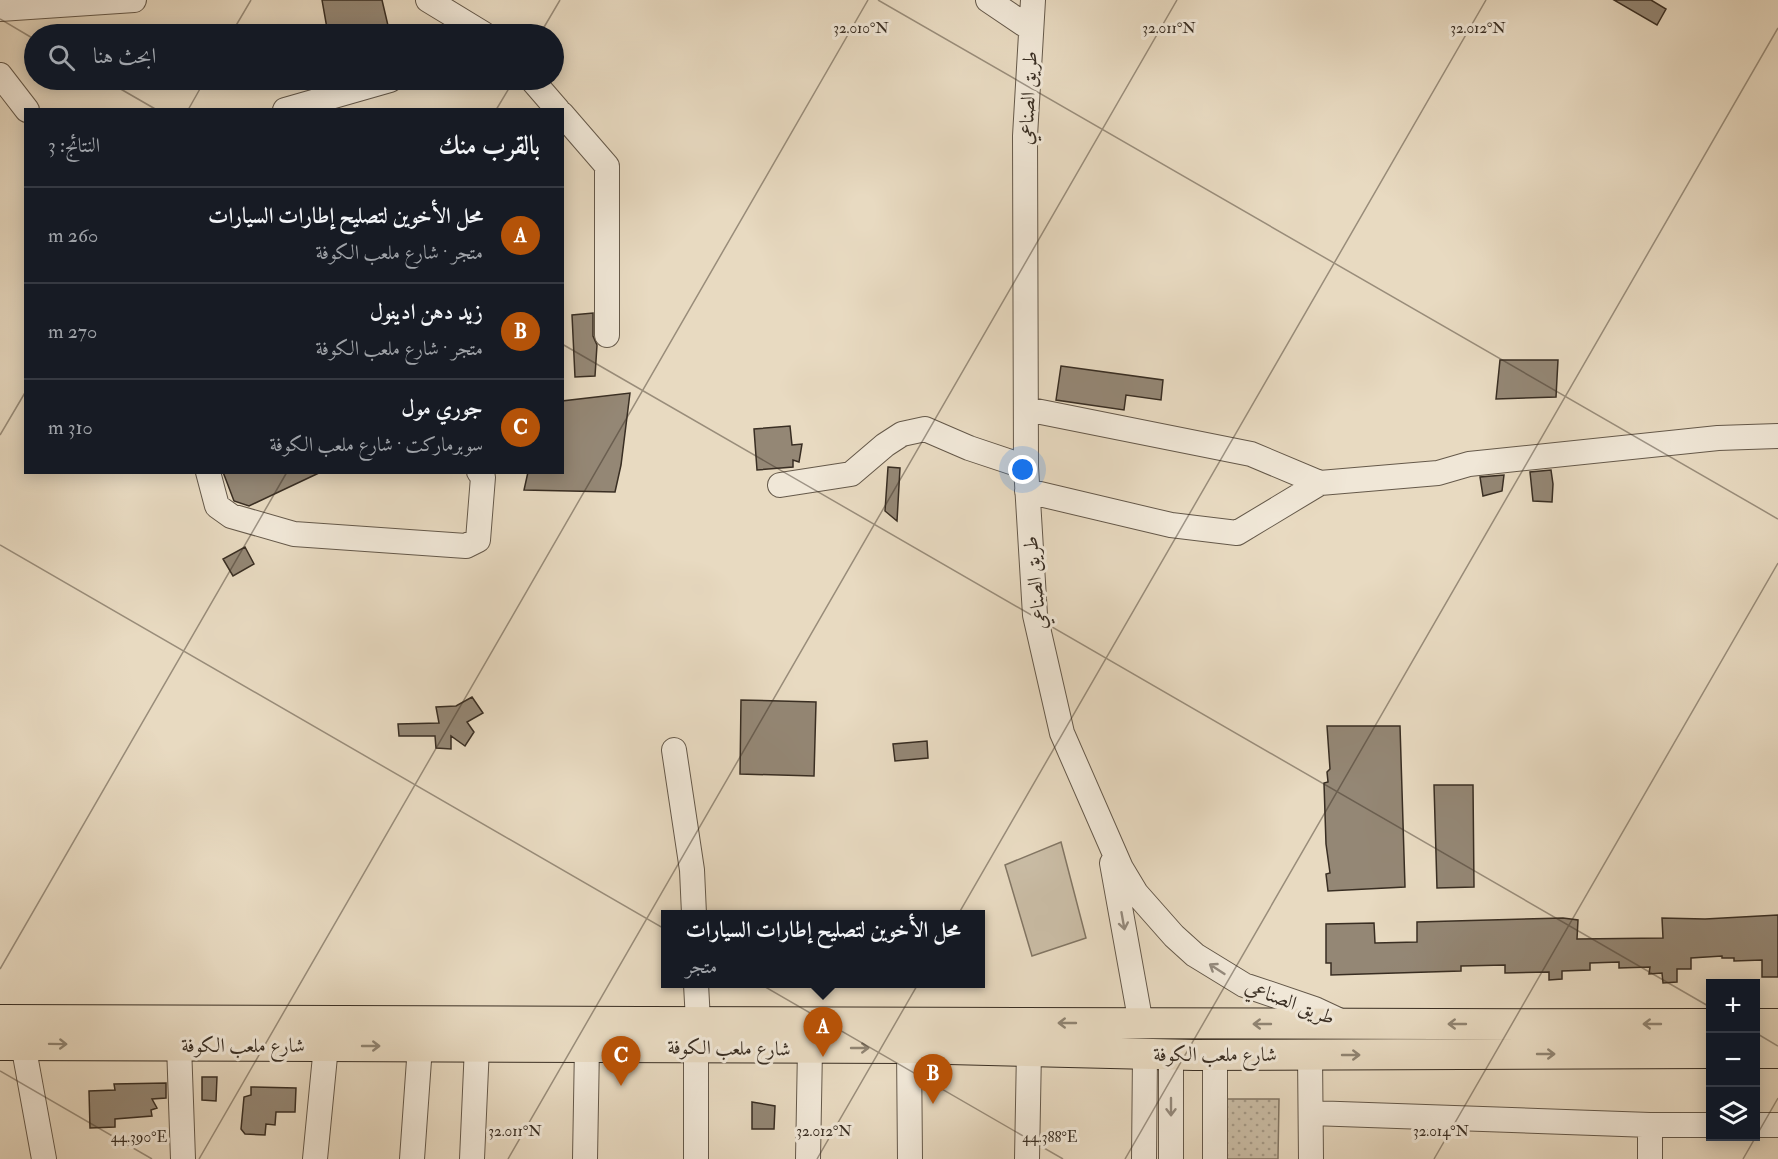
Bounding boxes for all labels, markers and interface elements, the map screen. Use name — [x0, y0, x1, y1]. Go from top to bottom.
text: 32.010°N — [833, 19, 889, 38]
text: 32.011°N — [1142, 19, 1196, 38]
text: 32.012°N — [1450, 19, 1506, 38]
search box — [24, 24, 564, 90]
icon: search — [45, 41, 78, 74]
text: ابحث هنا — [93, 42, 156, 70]
street label: طريق الصناعي — [1013, 50, 1046, 146]
text: بالقرب منك — [438, 130, 540, 162]
text: النتائج: 3 — [48, 133, 100, 158]
text: محل الأخوين لتصليح إطارات السيارات — [208, 202, 483, 230]
text: 260 m — [48, 223, 98, 248]
text: A — [514, 223, 527, 248]
text: متجر · شارع ملعب الكوفة — [315, 240, 483, 265]
text: زيد دهن ادينول — [370, 298, 483, 326]
text: 270 m — [48, 319, 97, 344]
text: B — [514, 319, 527, 344]
text: متجر · شارع ملعب الكوفة — [315, 336, 483, 361]
text: جوري مول — [401, 394, 483, 422]
text: 310 m — [48, 415, 93, 440]
text: C — [513, 415, 528, 440]
text: سوبرماركت · شارع ملعب الكوفة — [269, 432, 483, 457]
your location — [1008, 455, 1037, 484]
street label: طريق الصناعي — [1018, 535, 1055, 631]
popup — [661, 910, 985, 988]
one-way arrow — [1118, 911, 1129, 930]
text: محل الأخوين لتصليح إطارات السيارات — [686, 916, 960, 944]
text: متجر — [686, 954, 717, 979]
one-way arrow — [1209, 963, 1226, 975]
street label: طريق الصناعي — [1241, 973, 1338, 1033]
map controls — [1706, 979, 1760, 1141]
button: + — [1706, 979, 1760, 1033]
pin: A — [804, 1008, 842, 1057]
one-way arrow — [1058, 1017, 1078, 1029]
one-way arrow — [1253, 1018, 1273, 1030]
one-way arrow — [1643, 1018, 1663, 1030]
one-way arrow — [1448, 1019, 1468, 1030]
street label: شارع ملعب الكوفة — [181, 1033, 305, 1063]
button: − — [1706, 1033, 1760, 1087]
street label: شارع ملعب الكوفة — [667, 1034, 791, 1067]
pin: C — [602, 1036, 640, 1086]
one-way arrow — [48, 1038, 68, 1050]
one-way arrow — [361, 1040, 381, 1052]
one-way arrow — [850, 1042, 870, 1054]
street label: شارع ملعب الكوفة — [1153, 1042, 1277, 1072]
one-way arrow — [1535, 1048, 1555, 1060]
one-way arrow — [1340, 1049, 1360, 1061]
pin: B — [914, 1054, 952, 1104]
button: layers — [1706, 1087, 1760, 1141]
one-way arrow — [1165, 1096, 1177, 1116]
text: 32.011°N — [488, 1122, 542, 1141]
text: 32.012°N — [796, 1122, 852, 1141]
text: 32.014°N — [1413, 1122, 1470, 1141]
text: 44.390°E — [111, 1128, 168, 1147]
text: 44.388°E — [1022, 1128, 1078, 1147]

